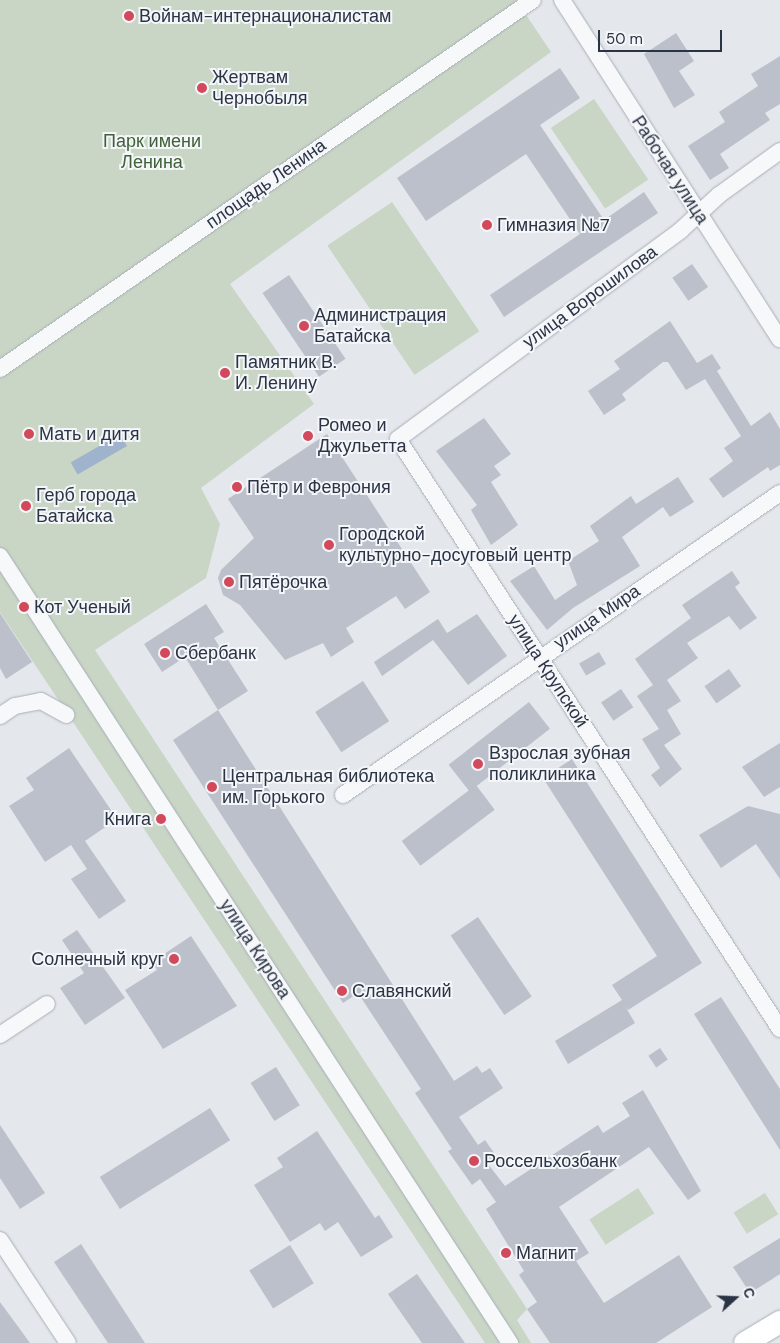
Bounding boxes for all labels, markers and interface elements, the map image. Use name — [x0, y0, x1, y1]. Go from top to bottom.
place label: Войнам-интернационалистам — [139, 5, 391, 27]
marker: Войнам-интернационалистам — [123, 10, 135, 22]
scale bar — [600, 20, 724, 52]
text: 50 m — [606, 29, 643, 49]
place label: Жертвам Чернобыля — [212, 67, 307, 110]
marker: Жертвам Чернобыля — [196, 82, 208, 94]
street label: Рабочая улица — [627, 112, 713, 228]
park label: Парк имени Ленина — [103, 131, 201, 173]
street label: площадь Ленина — [202, 135, 330, 233]
place label: Гимназия №7 — [497, 214, 610, 236]
marker: Гимназия №7 — [481, 219, 493, 231]
street label: улица Ворошилова — [519, 241, 661, 353]
place label: Администрация Батайска — [314, 305, 446, 348]
marker: Администрация Батайска — [298, 320, 310, 332]
place label: Памятник В. И. Ленину — [235, 352, 337, 394]
marker: Памятник В. И. Ленину — [219, 367, 231, 379]
place label: Ромео и Джульетта — [318, 415, 407, 458]
place label: Мать и дитя — [39, 423, 140, 445]
marker: Мать и дитя — [23, 428, 35, 440]
marker: Ромео и Джульетта — [302, 430, 314, 442]
place label: Пётр и Феврония — [247, 476, 391, 498]
marker: Пётр и Феврония — [231, 481, 243, 493]
place label: Герб города Батайска — [36, 485, 136, 528]
marker: Герб города Батайска — [20, 500, 32, 512]
place label: Городской культурно-досуговый центр — [339, 524, 571, 566]
marker: Городской культурно-досуговый центр — [323, 539, 335, 551]
place label: Пятёрочка — [239, 571, 327, 593]
marker: Пятёрочка — [223, 576, 235, 588]
street label: улица Мира — [550, 580, 644, 654]
place label: Кот Ученый — [34, 596, 131, 618]
marker: Кот Ученый — [18, 601, 30, 613]
street label: улица Крупской — [503, 610, 593, 732]
place label: Сбербанк — [175, 642, 256, 664]
marker: Сбербанк — [159, 647, 171, 659]
place label: Взрослая зубная поликлиника — [489, 743, 631, 786]
marker: Взрослая зубная поликлиника — [471, 757, 485, 771]
place label: Центральная библиотека им. Горького — [222, 766, 434, 809]
marker: Центральная библиотека им. Горького — [206, 781, 218, 793]
place label: Книга — [104, 808, 151, 830]
marker: Книга — [155, 813, 167, 825]
street label: улица Кирова — [215, 895, 295, 1003]
place label: Солнечный круг — [31, 948, 164, 970]
marker: Солнечный круг — [168, 953, 180, 965]
place label: Славянский — [352, 980, 452, 1002]
marker: Славянский — [336, 985, 348, 997]
place label: Россельхозбанк — [484, 1150, 617, 1172]
marker: Россельхозбанк — [468, 1155, 480, 1167]
place label: Магнит — [516, 1242, 576, 1264]
marker: Магнит — [500, 1247, 512, 1259]
north arrow — [710, 1273, 760, 1323]
text: С — [739, 1285, 759, 1301]

